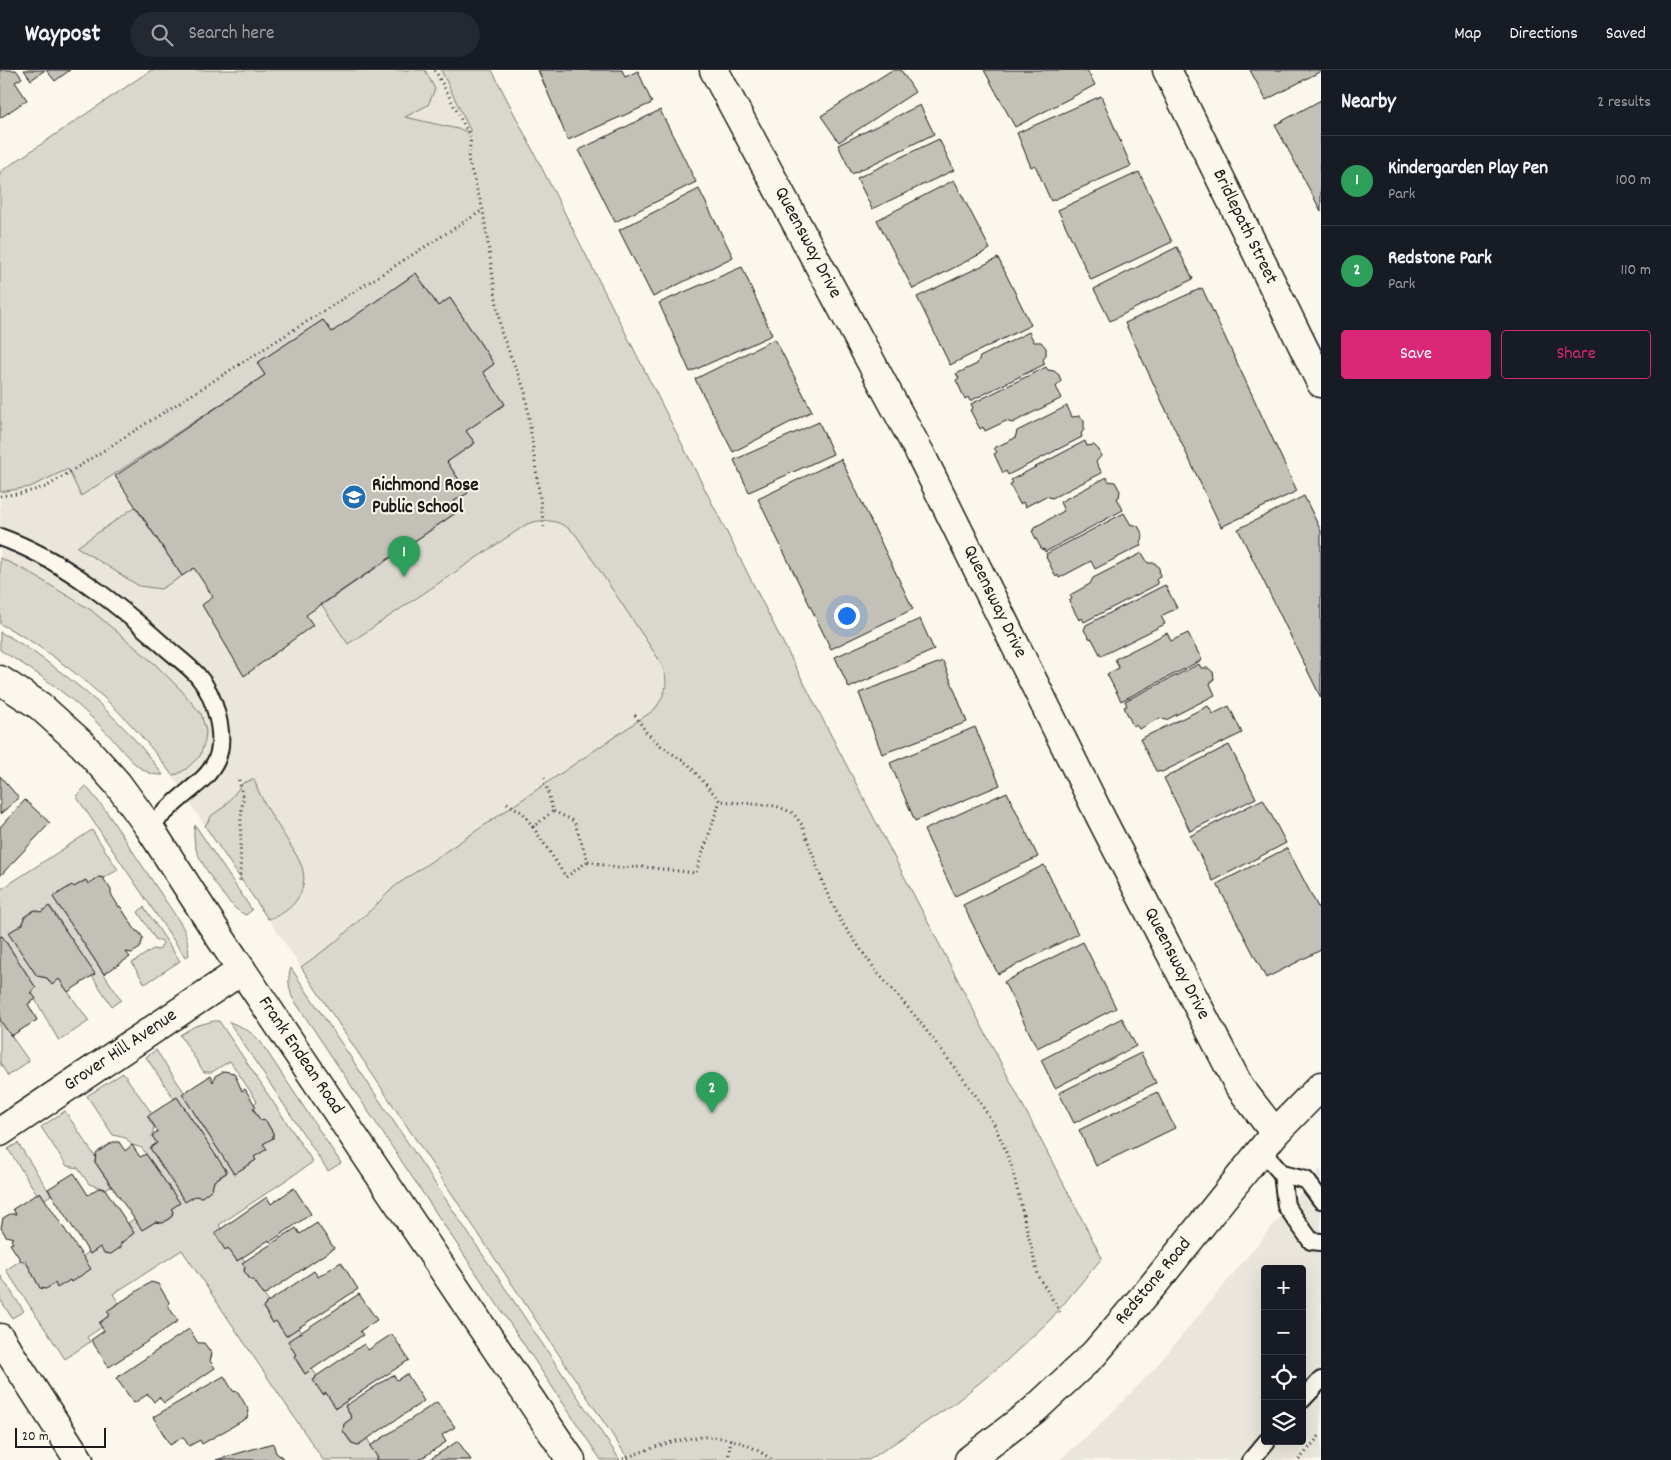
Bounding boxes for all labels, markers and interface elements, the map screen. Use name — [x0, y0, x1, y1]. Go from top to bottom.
search box — [130, 12, 480, 57]
text: Waypost — [25, 18, 100, 52]
icon: search — [148, 21, 176, 49]
text: Search here — [188, 21, 274, 48]
text: Map — [1454, 22, 1481, 47]
text: Directions — [1509, 22, 1578, 47]
text: Saved — [1606, 22, 1646, 47]
text: Nearby — [1341, 88, 1396, 118]
text: 2 results — [1597, 91, 1651, 114]
text: Kindergarden Play Pen — [1388, 156, 1548, 183]
street label: Bridlepath Street — [1204, 165, 1284, 289]
text: 1 — [1355, 169, 1359, 192]
text: 100 m — [1615, 169, 1651, 192]
street label: Queensway Drive — [766, 183, 848, 303]
text: Park — [1388, 183, 1415, 206]
text: Redstone Park — [1388, 246, 1492, 273]
text: 2 — [1354, 259, 1361, 282]
text: 110 m — [1621, 259, 1651, 282]
text: Park — [1388, 273, 1415, 296]
button: Save — [1341, 330, 1491, 379]
button: Share — [1501, 330, 1651, 379]
place label: Richmond Rose Public School — [372, 473, 479, 522]
school or university icon: Richmond Rose Public School — [341, 484, 367, 510]
pin: 1 — [388, 536, 420, 577]
street label: Queensway Drive — [955, 541, 1033, 663]
your location — [834, 603, 860, 629]
street label: Queensway Drive — [1136, 903, 1216, 1025]
street label: Frank Endean Road — [250, 991, 350, 1121]
street label: Grover Hill Avenue — [59, 1003, 183, 1099]
pin: 2 — [696, 1072, 728, 1113]
street label: Redstone Road — [1109, 1232, 1199, 1332]
map controls — [1261, 1265, 1306, 1445]
button: + — [1261, 1265, 1306, 1310]
button: − — [1261, 1310, 1306, 1355]
button: locate — [1261, 1355, 1306, 1400]
button: layers — [1261, 1400, 1306, 1445]
scale bar — [15, 1425, 106, 1448]
text: 20 m — [22, 1427, 49, 1447]

